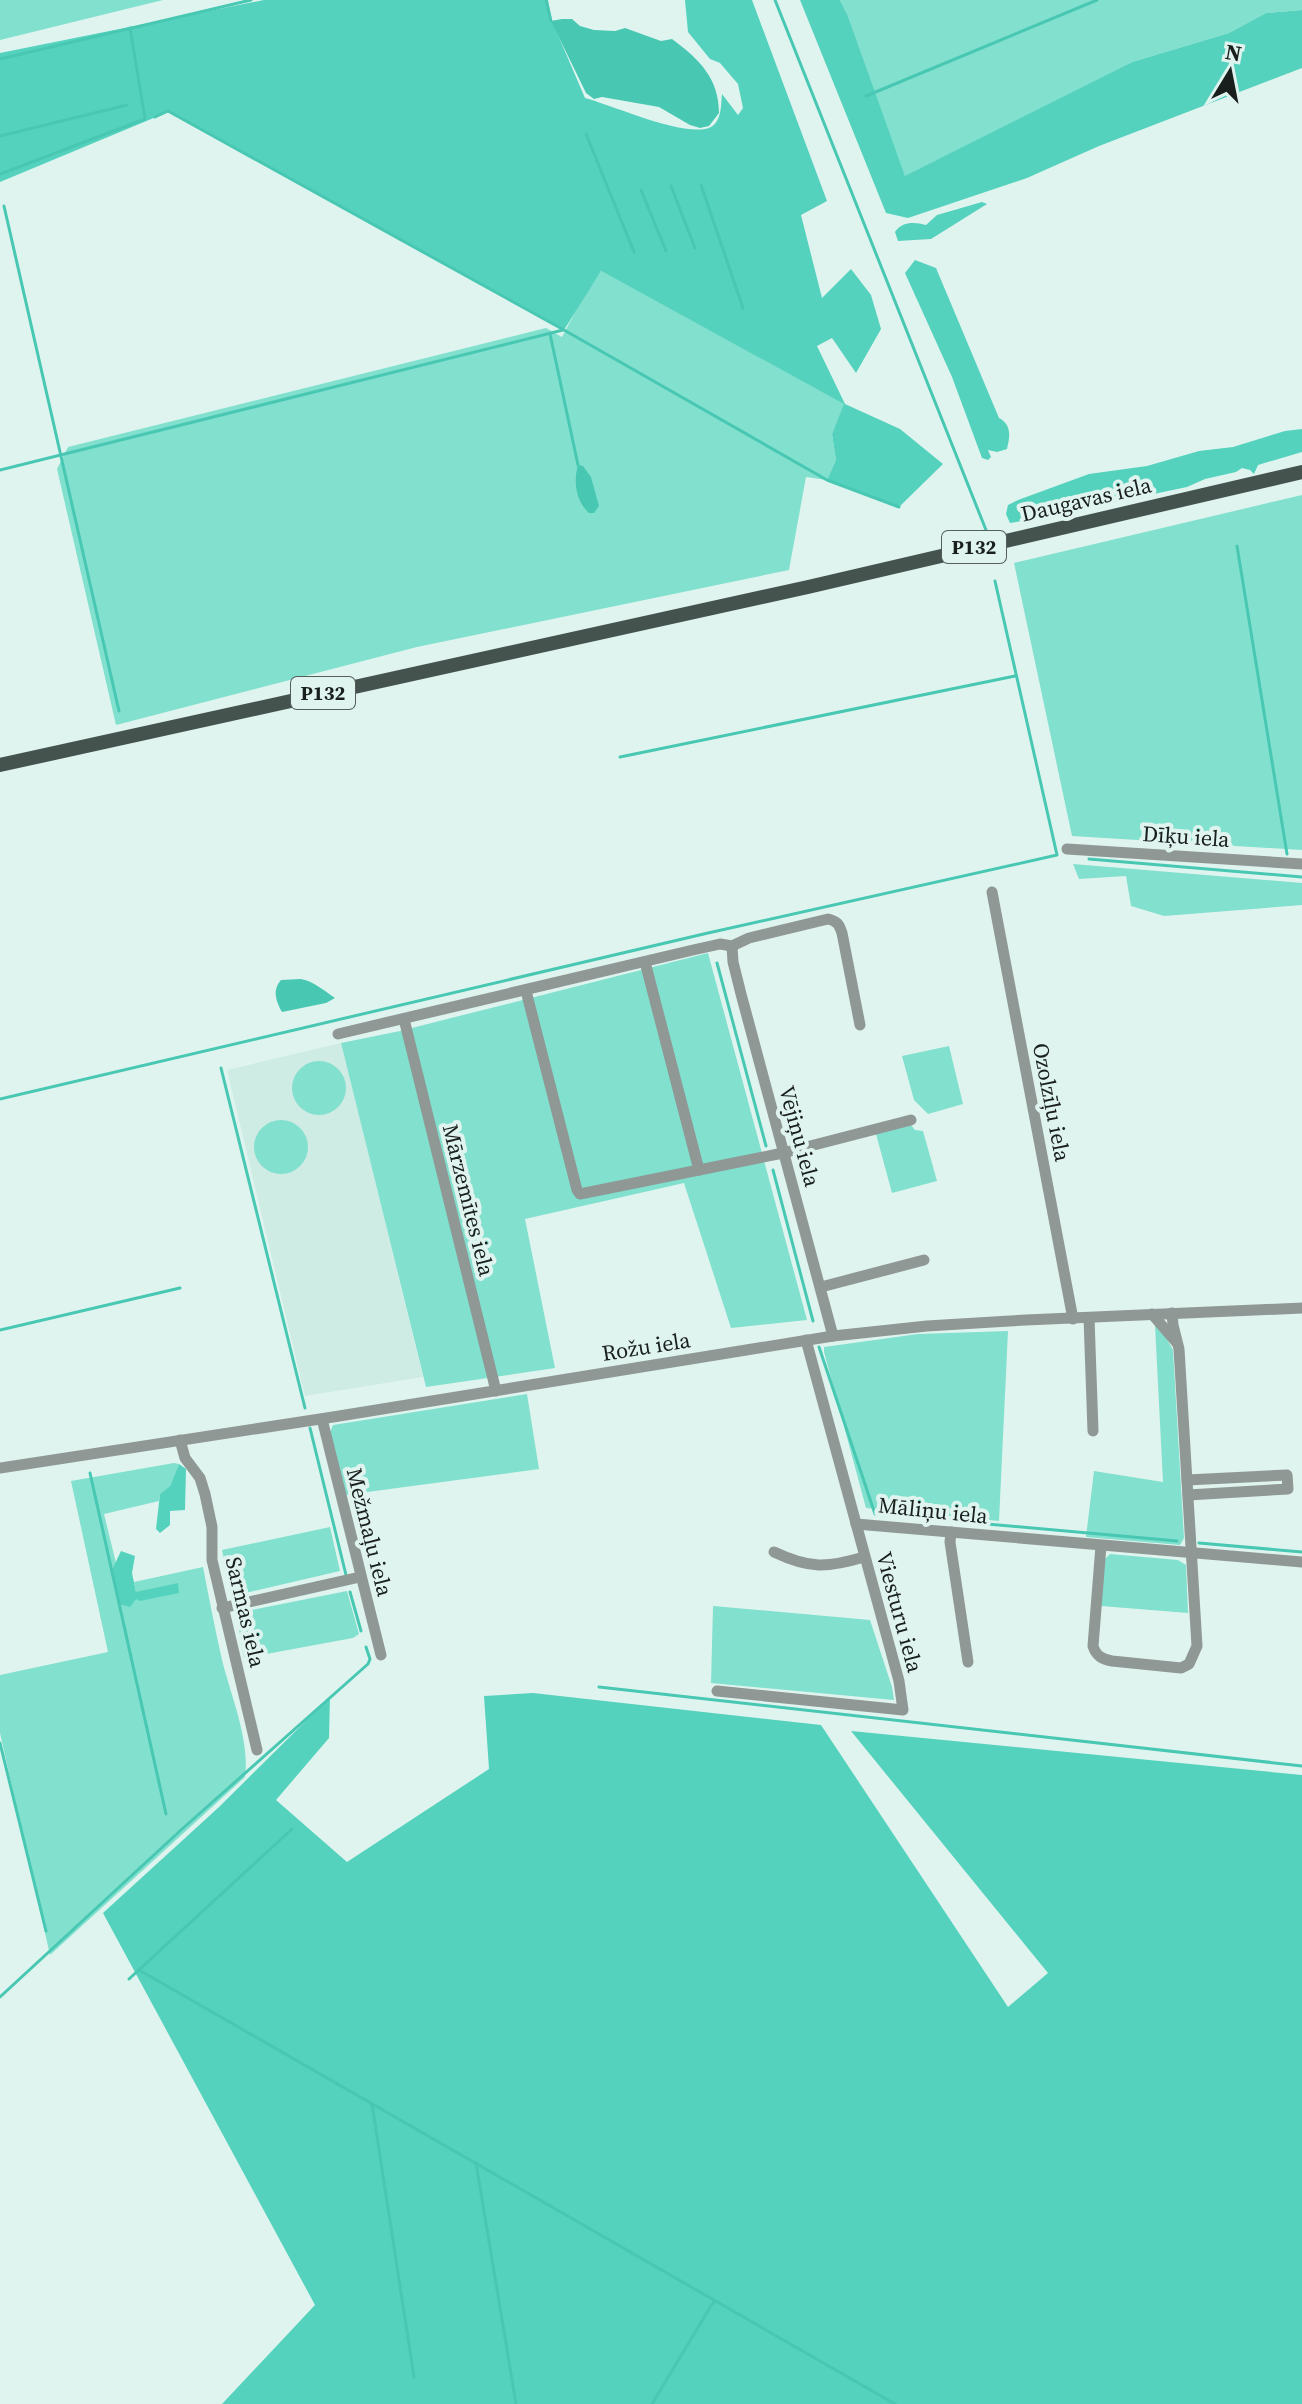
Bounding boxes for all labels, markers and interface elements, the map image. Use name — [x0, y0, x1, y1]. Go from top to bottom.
north arrow — [1190, 32, 1270, 112]
text: N — [1223, 36, 1244, 68]
street label: Daugavas iela — [1018, 469, 1155, 529]
road number: P132 — [942, 531, 1006, 563]
road number: P132 — [291, 677, 355, 709]
street label: Dīķu iela — [1141, 818, 1231, 854]
street label: Ozolzīļu iela — [1026, 1040, 1078, 1165]
street label: Vējiņu iela — [772, 1082, 828, 1191]
street label: Mārzemītes iela — [436, 1121, 503, 1280]
street label: Rožu iela — [600, 1324, 693, 1368]
street label: Mežmaļu iela — [340, 1465, 401, 1600]
street label: Māliņu iela — [877, 1489, 990, 1531]
street label: Viesturu iela — [869, 1548, 931, 1676]
street label: Sarmas iela — [219, 1554, 273, 1671]

